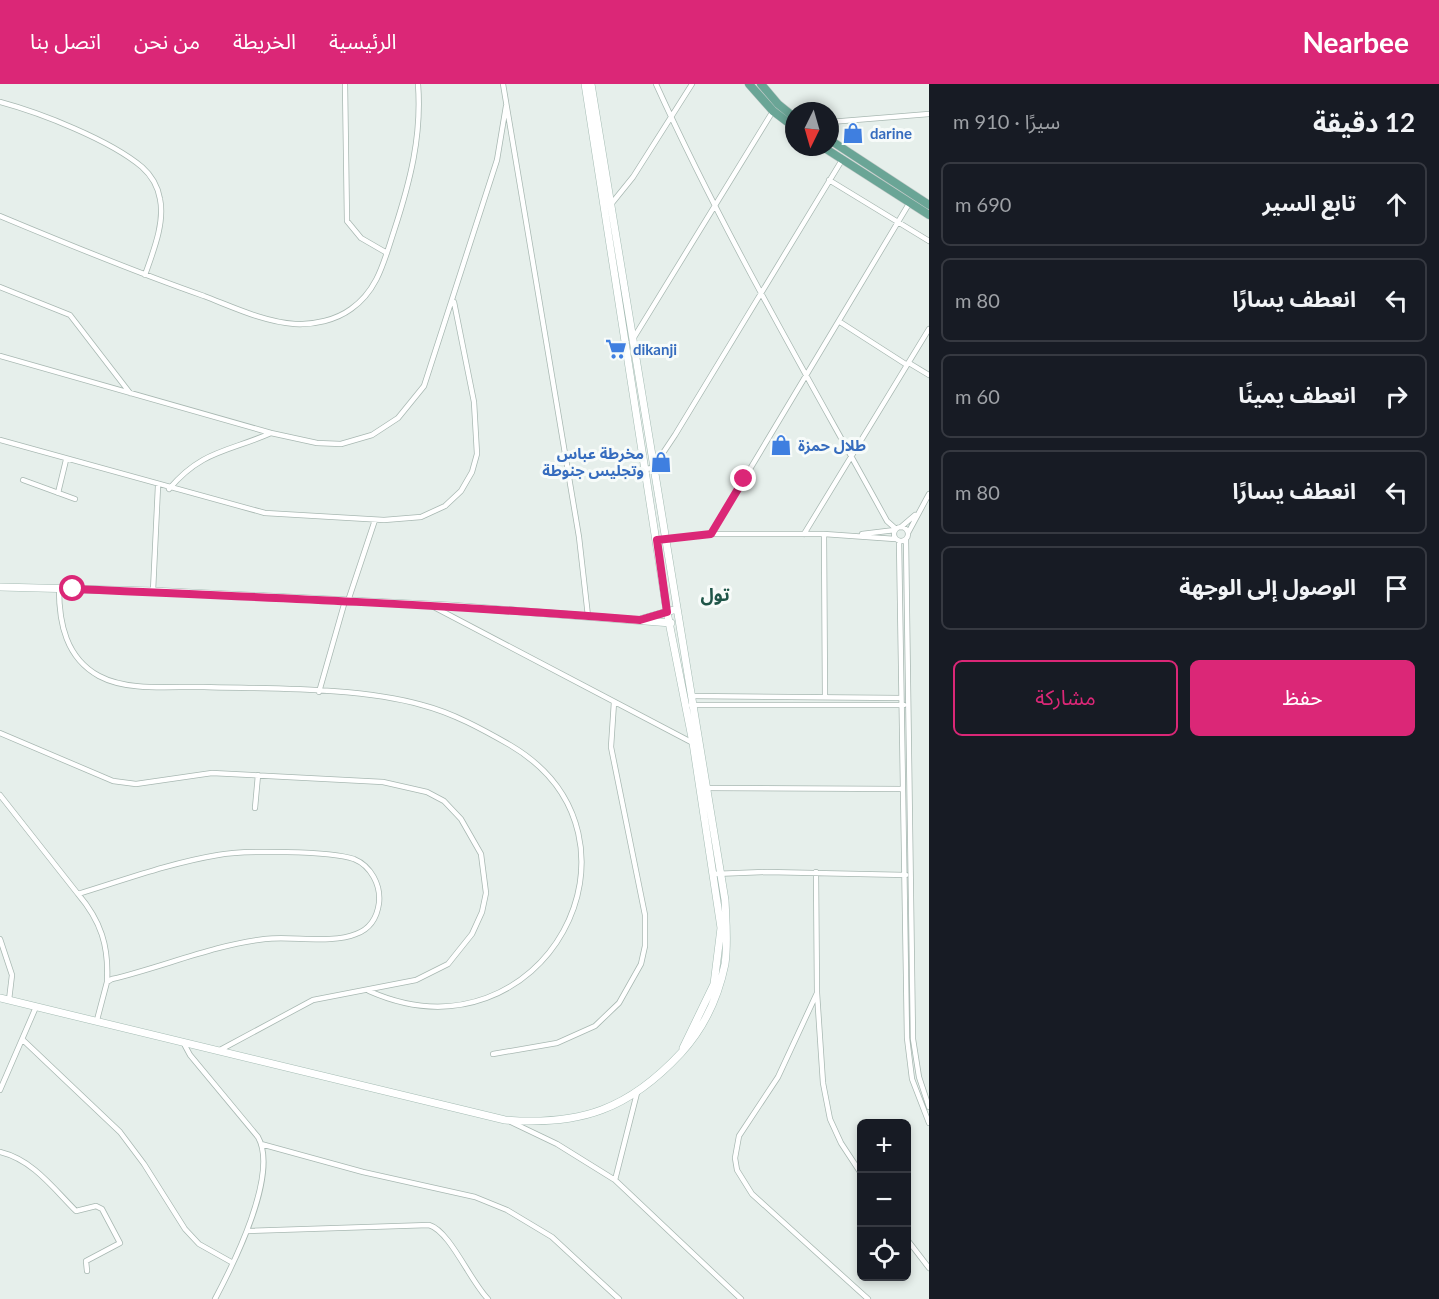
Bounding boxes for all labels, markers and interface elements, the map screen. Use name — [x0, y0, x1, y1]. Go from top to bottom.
text: Nearbee — [1302, 25, 1409, 59]
text: اتصل بنا — [30, 28, 101, 53]
text: من نحن — [134, 28, 200, 53]
text: الخريطة — [233, 28, 296, 53]
text: الرئيسية — [329, 28, 396, 53]
north arrow — [785, 102, 839, 156]
text: 12 دقيقة — [1313, 106, 1415, 138]
text: سيرًا · 910 m — [953, 109, 1060, 133]
shop icon: darine — [841, 121, 865, 145]
place label: darine — [870, 124, 912, 142]
icon: ahead — [1380, 188, 1413, 221]
text: تابع السير — [1262, 189, 1356, 216]
text: 690 m — [955, 192, 1011, 216]
icon: left — [1380, 284, 1413, 317]
text: انعطف يسارًا — [1232, 285, 1356, 312]
text: 80 m — [955, 288, 1000, 312]
supermarket icon: dikanji — [604, 337, 628, 361]
place label: dikanji — [633, 340, 677, 358]
icon: right — [1380, 380, 1413, 413]
text: انعطف يمينًا — [1238, 381, 1356, 408]
text: 60 m — [955, 384, 1000, 408]
shop icon: طلال حمزة — [769, 433, 793, 457]
place label: طلال حمزة — [798, 436, 866, 455]
place label: مخرطة عباس وتجليس جنوطة — [542, 444, 644, 480]
shop icon: مخرطة عباس وتجليس جنوطة — [649, 450, 673, 474]
route end — [730, 465, 756, 491]
icon: left — [1380, 476, 1413, 509]
text: انعطف يسارًا — [1232, 477, 1356, 504]
text: 80 m — [955, 480, 1000, 504]
icon: arrive — [1380, 572, 1413, 605]
text: الوصول إلى الوجهة — [1179, 573, 1356, 600]
route start — [59, 575, 85, 601]
district label: تول — [700, 583, 730, 606]
button: مشاركة — [953, 660, 1178, 736]
button: حفظ — [1190, 660, 1415, 736]
map controls — [857, 1119, 911, 1281]
button: + — [857, 1119, 911, 1173]
button: − — [857, 1173, 911, 1227]
button: locate — [857, 1227, 911, 1281]

